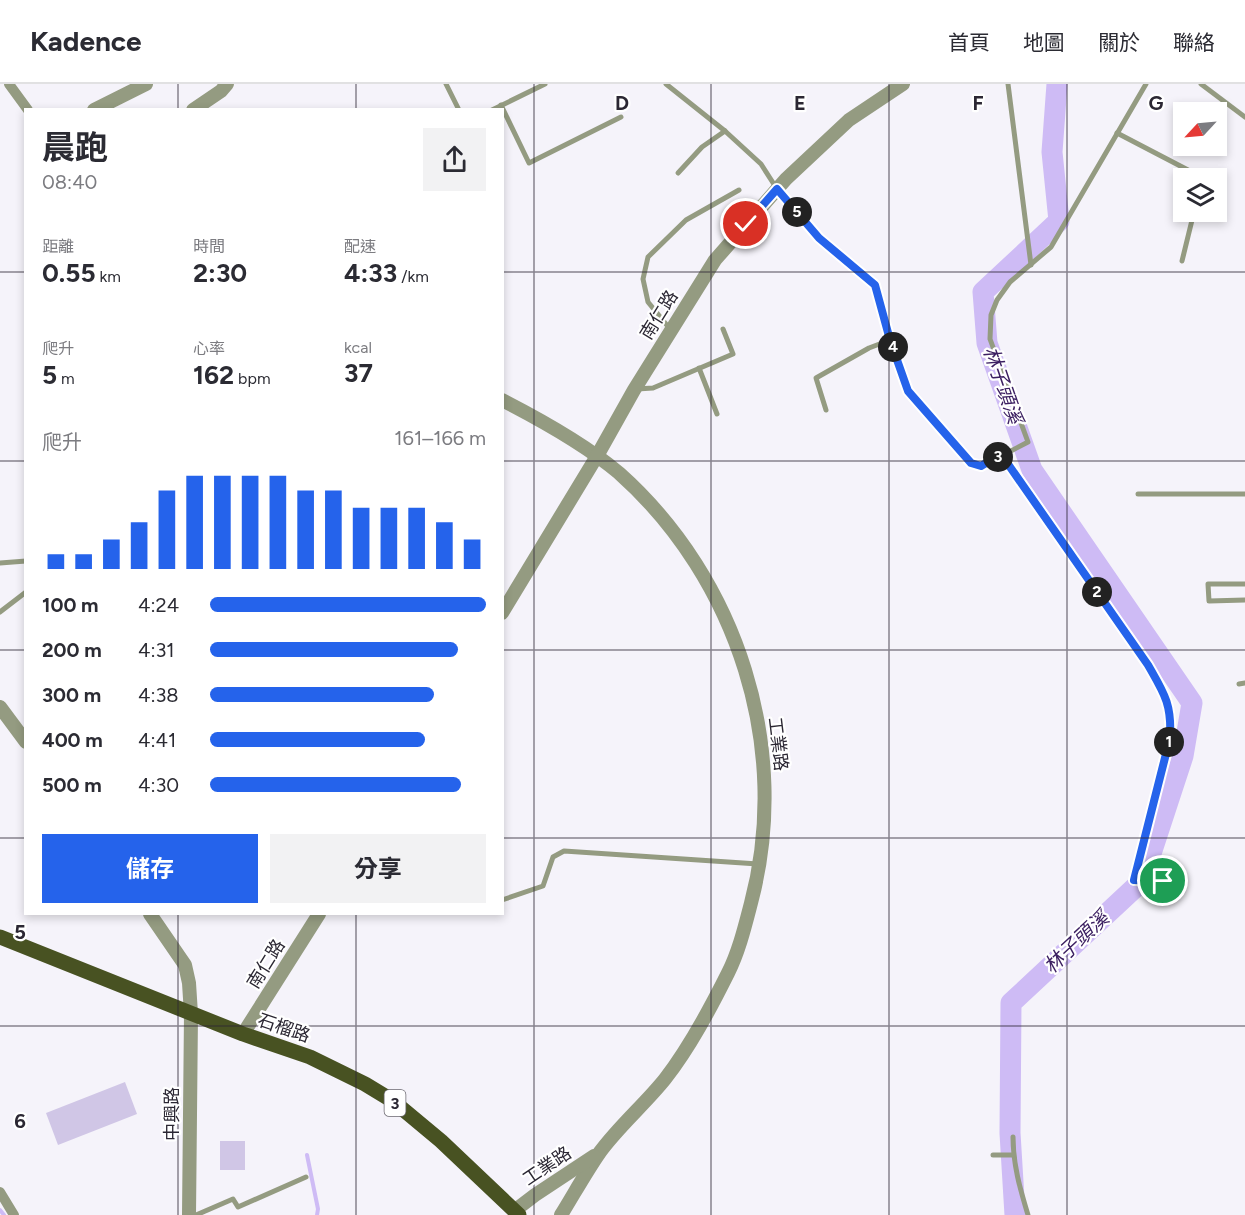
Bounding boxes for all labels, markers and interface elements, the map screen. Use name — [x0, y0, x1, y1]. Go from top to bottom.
text: Kadence — [30, 24, 142, 58]
text: 首頁 — [948, 30, 990, 55]
text: 地圖 — [1023, 30, 1065, 55]
text: 關於 — [1098, 30, 1140, 55]
text: 聯絡 — [1173, 30, 1215, 55]
text: D — [615, 91, 629, 115]
text: E — [794, 91, 806, 115]
text: F — [972, 91, 984, 115]
text: G — [1149, 91, 1164, 115]
north arrow — [1173, 102, 1227, 156]
map controls — [1173, 102, 1227, 222]
text: 晨跑 — [42, 128, 108, 167]
button: share — [423, 128, 486, 191]
button: layers — [1173, 168, 1227, 222]
text: 08:40 — [42, 170, 97, 194]
pin: 5 — [782, 197, 812, 227]
pin — [720, 198, 771, 249]
text: 5 — [792, 202, 802, 221]
icon: check — [729, 207, 762, 240]
text: 距離 — [42, 237, 74, 256]
text: 時間 — [193, 237, 225, 256]
text: 配速 — [344, 237, 376, 256]
text: 0.55 — [42, 257, 96, 289]
text: 2:30 — [193, 257, 247, 289]
text: 4:33 — [344, 257, 397, 289]
text: km — [96, 267, 121, 286]
text: /km — [397, 267, 429, 286]
street label: 南仁路 — [635, 286, 683, 344]
pin: 4 — [878, 332, 908, 362]
text: 4 — [888, 337, 898, 356]
text: kcal — [344, 338, 372, 357]
text: 爬升 — [42, 339, 74, 358]
text: 心率 — [193, 339, 225, 358]
water label: 林子頭溪 — [979, 343, 1028, 430]
text: 37 — [344, 357, 373, 389]
text: 5 — [42, 359, 57, 391]
text: 162 — [193, 359, 234, 391]
text: m — [57, 369, 75, 388]
text: bpm — [234, 369, 271, 388]
text: 161–166 m — [394, 426, 486, 450]
text: 爬升 — [42, 430, 82, 454]
pin: 3 — [983, 442, 1013, 472]
text: 3 — [994, 447, 1002, 466]
pin: 2 — [1082, 577, 1112, 607]
text: 2 — [1092, 582, 1102, 601]
text: 100 m — [42, 593, 99, 617]
text: 4:24 — [138, 593, 179, 617]
text: 200 m — [42, 638, 102, 662]
text: 4:31 — [138, 638, 175, 662]
text: 300 m — [42, 683, 101, 707]
text: 4:38 — [138, 683, 179, 707]
street label: 工業路 — [764, 716, 792, 772]
pin: 1 — [1154, 727, 1184, 757]
text: 400 m — [42, 728, 103, 752]
text: 4:41 — [138, 728, 176, 752]
text: 1 — [1166, 732, 1172, 751]
text: 500 m — [42, 773, 102, 797]
text: 4:30 — [138, 773, 179, 797]
button: 儲存 — [42, 834, 258, 903]
button: 分享 — [270, 834, 486, 903]
pin — [1137, 855, 1188, 906]
icon: arrive — [1146, 864, 1179, 897]
water label: 林子頭溪 — [1039, 904, 1116, 978]
text: 5 — [14, 920, 26, 944]
street label: 南仁路 — [242, 935, 290, 993]
street label: 石榴路 — [255, 1009, 313, 1047]
street label: 中興路 — [161, 1087, 183, 1141]
road number: 3 — [384, 1090, 406, 1116]
text: 6 — [14, 1109, 26, 1133]
street label: 工業路 — [518, 1142, 576, 1190]

